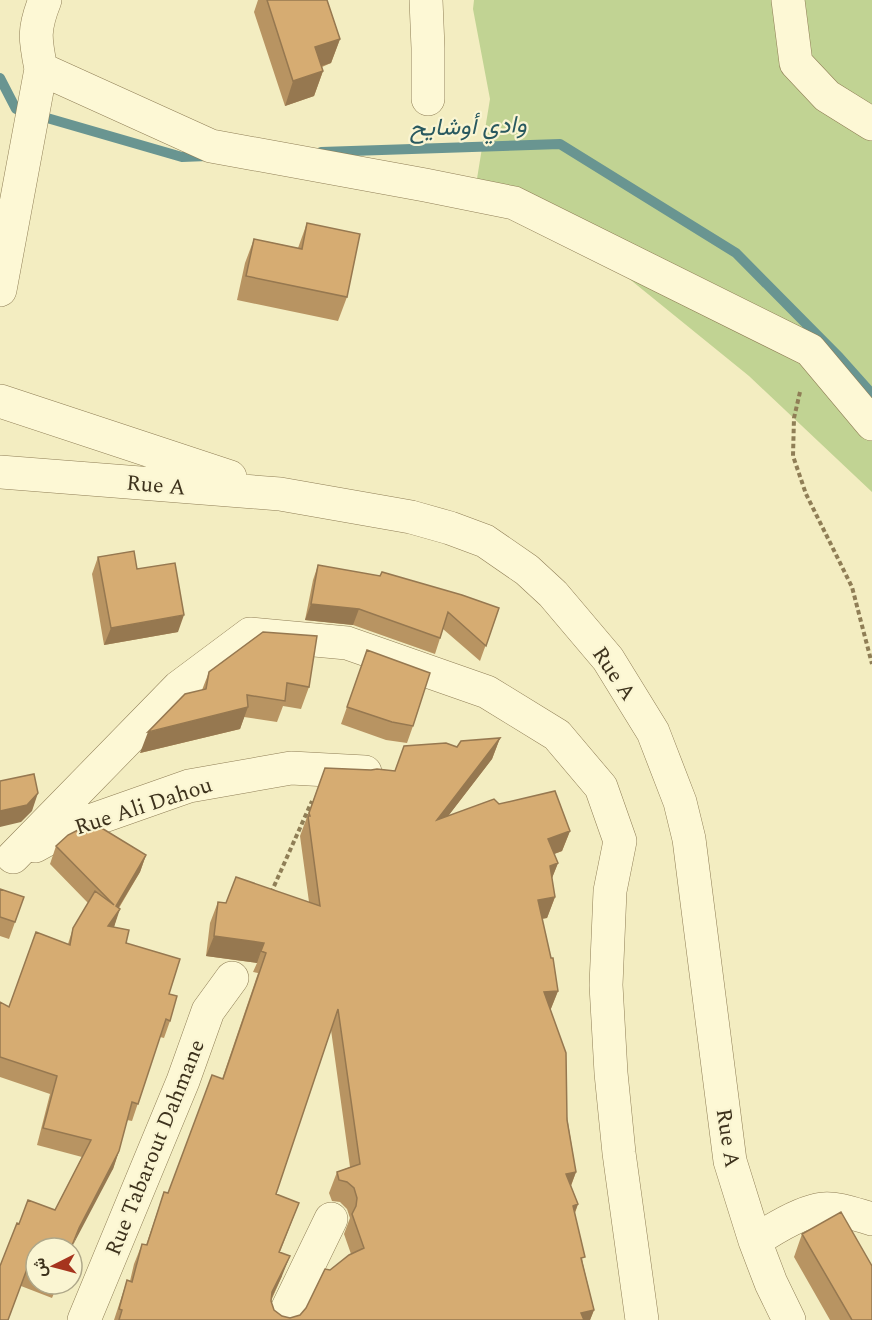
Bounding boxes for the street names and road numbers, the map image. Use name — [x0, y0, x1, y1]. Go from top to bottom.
street label: Rue A — [125, 466, 187, 505]
street label: Rue A — [583, 640, 644, 708]
street label: Rue Ali Dahou — [70, 769, 217, 844]
street label: Rue Tabarout Dahmane — [97, 1034, 214, 1261]
street label: Rue A — [707, 1106, 748, 1170]

